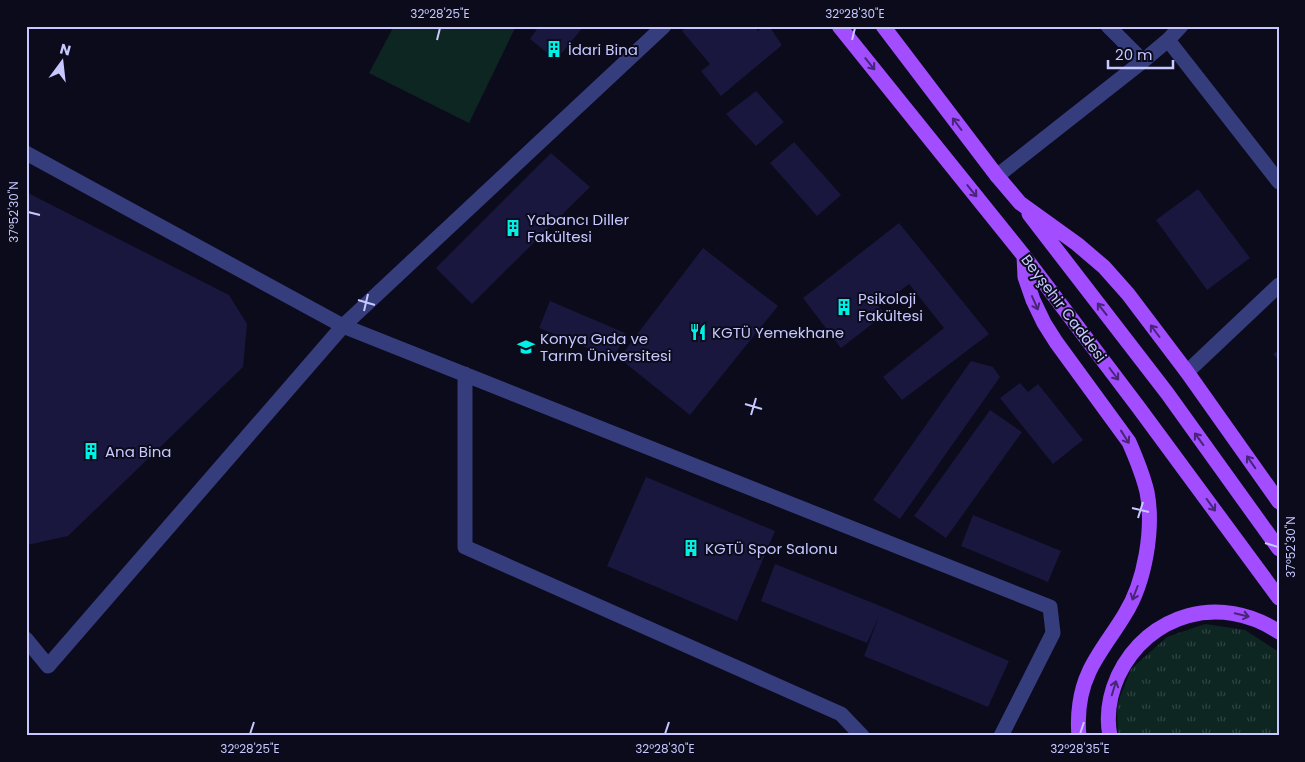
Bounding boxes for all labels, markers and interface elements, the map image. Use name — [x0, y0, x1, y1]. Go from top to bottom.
text: 32°28'25"E — [410, 5, 470, 22]
text: 32°28'30"E — [825, 5, 885, 22]
north arrow — [38, 38, 88, 88]
text: N — [58, 38, 73, 60]
scale bar — [1108, 38, 1172, 70]
building icon: İdari Bina — [544, 39, 564, 59]
place label: İdari Bina — [568, 39, 638, 60]
text: 20 m — [1115, 44, 1153, 65]
one-way arrow — [864, 57, 875, 70]
one-way arrow — [952, 117, 962, 131]
text: 37°52'30"N — [5, 181, 22, 243]
one-way arrow — [967, 184, 978, 197]
place label: Yabancı Diller Fakültesi — [527, 209, 630, 247]
building icon: Yabancı Diller Fakültesi — [503, 218, 523, 238]
street label: Beyşehir Caddesi — [1017, 250, 1111, 366]
place label: Psikoloji Fakültesi — [858, 288, 923, 326]
one-way arrow — [1030, 295, 1040, 310]
building icon: Psikoloji Fakültesi — [834, 297, 854, 317]
one-way arrow — [1097, 302, 1107, 316]
restaurant icon: KGTÜ Yemekhane — [688, 322, 708, 342]
place label: KGTÜ Yemekhane — [712, 322, 844, 343]
one-way arrow — [1150, 325, 1161, 338]
place label: Konya Gıda ve Tarım Üniversitesi — [540, 328, 672, 366]
school or university icon: Konya Gıda ve Tarım Üniversitesi — [516, 337, 536, 357]
one-way arrow — [1109, 368, 1120, 381]
one-way arrow — [1120, 430, 1130, 444]
one-way arrow — [1194, 432, 1205, 446]
building icon: Ana Bina — [81, 441, 101, 461]
place label: Ana Bina — [105, 441, 171, 462]
one-way arrow — [1245, 456, 1256, 469]
one-way arrow — [1206, 498, 1216, 512]
text: 37°52'30"N — [1282, 516, 1299, 578]
building icon: KGTÜ Spor Salonu — [681, 538, 701, 558]
place label: KGTÜ Spor Salonu — [705, 538, 837, 559]
one-way arrow — [1130, 585, 1139, 600]
one-way arrow — [1233, 611, 1249, 621]
one-way arrow — [1110, 680, 1120, 696]
text: 32°28'25"E — [220, 740, 280, 757]
text: 32°28'30"E — [635, 740, 695, 757]
text: 32°28'35"E — [1050, 740, 1110, 757]

